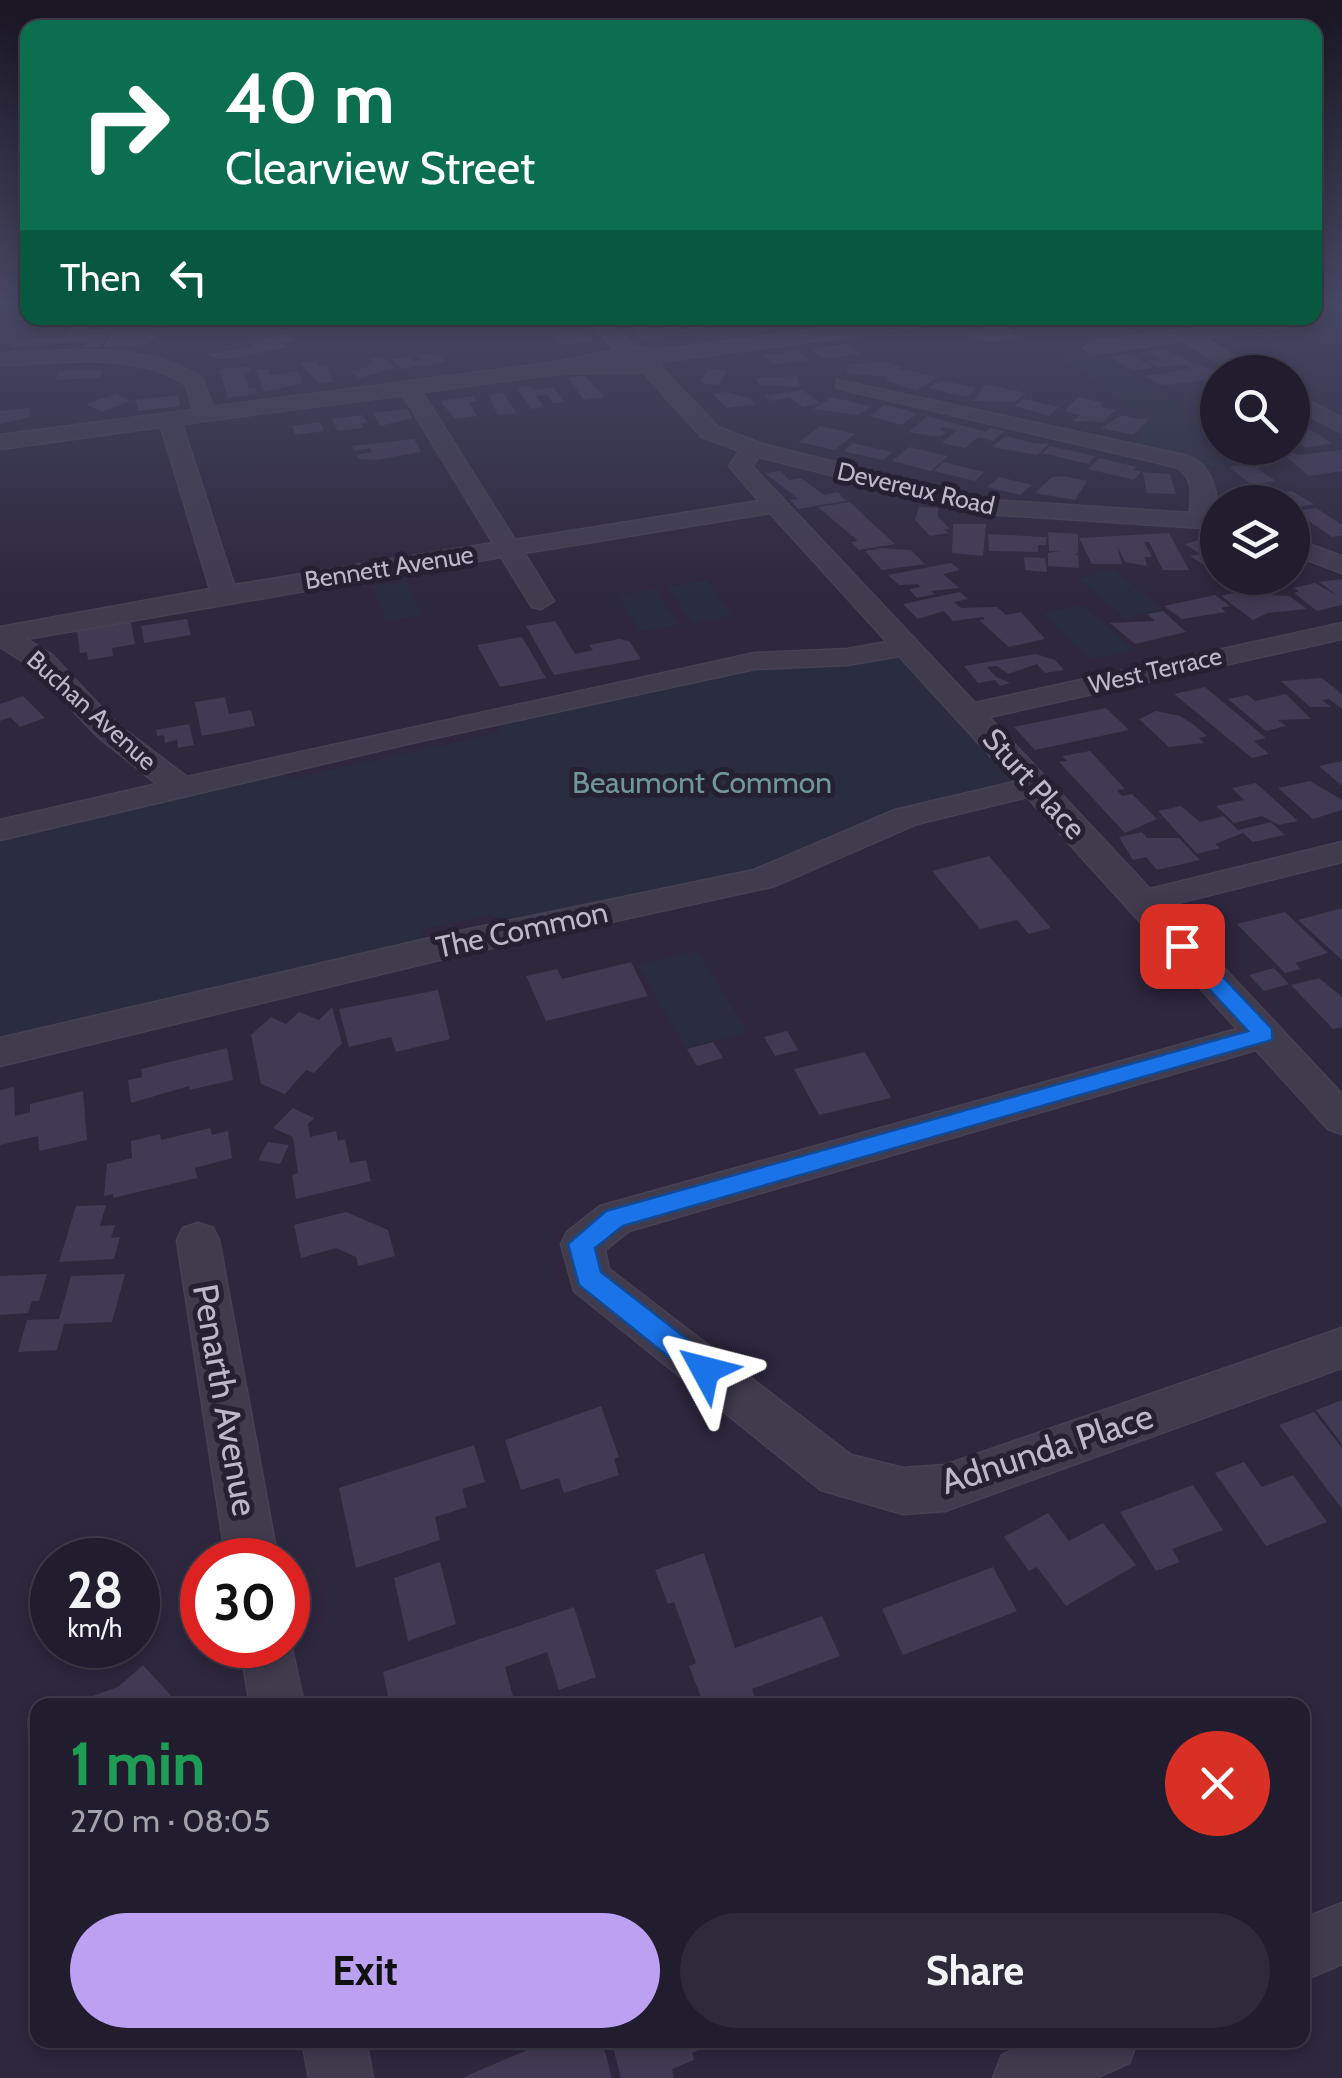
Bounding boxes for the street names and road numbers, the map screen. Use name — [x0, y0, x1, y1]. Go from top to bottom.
street label: Devereux Road — [834, 455, 998, 521]
street label: Bennett Avenue — [303, 539, 476, 595]
street label: West Terrace — [1086, 640, 1225, 700]
street label: Buchan Avenue — [21, 644, 163, 776]
street label: Sturt Place — [975, 721, 1094, 847]
street label: The Common — [433, 893, 611, 966]
street label: Penarth Avenue — [184, 1281, 267, 1519]
street label: Adnunda Place — [935, 1394, 1158, 1503]

